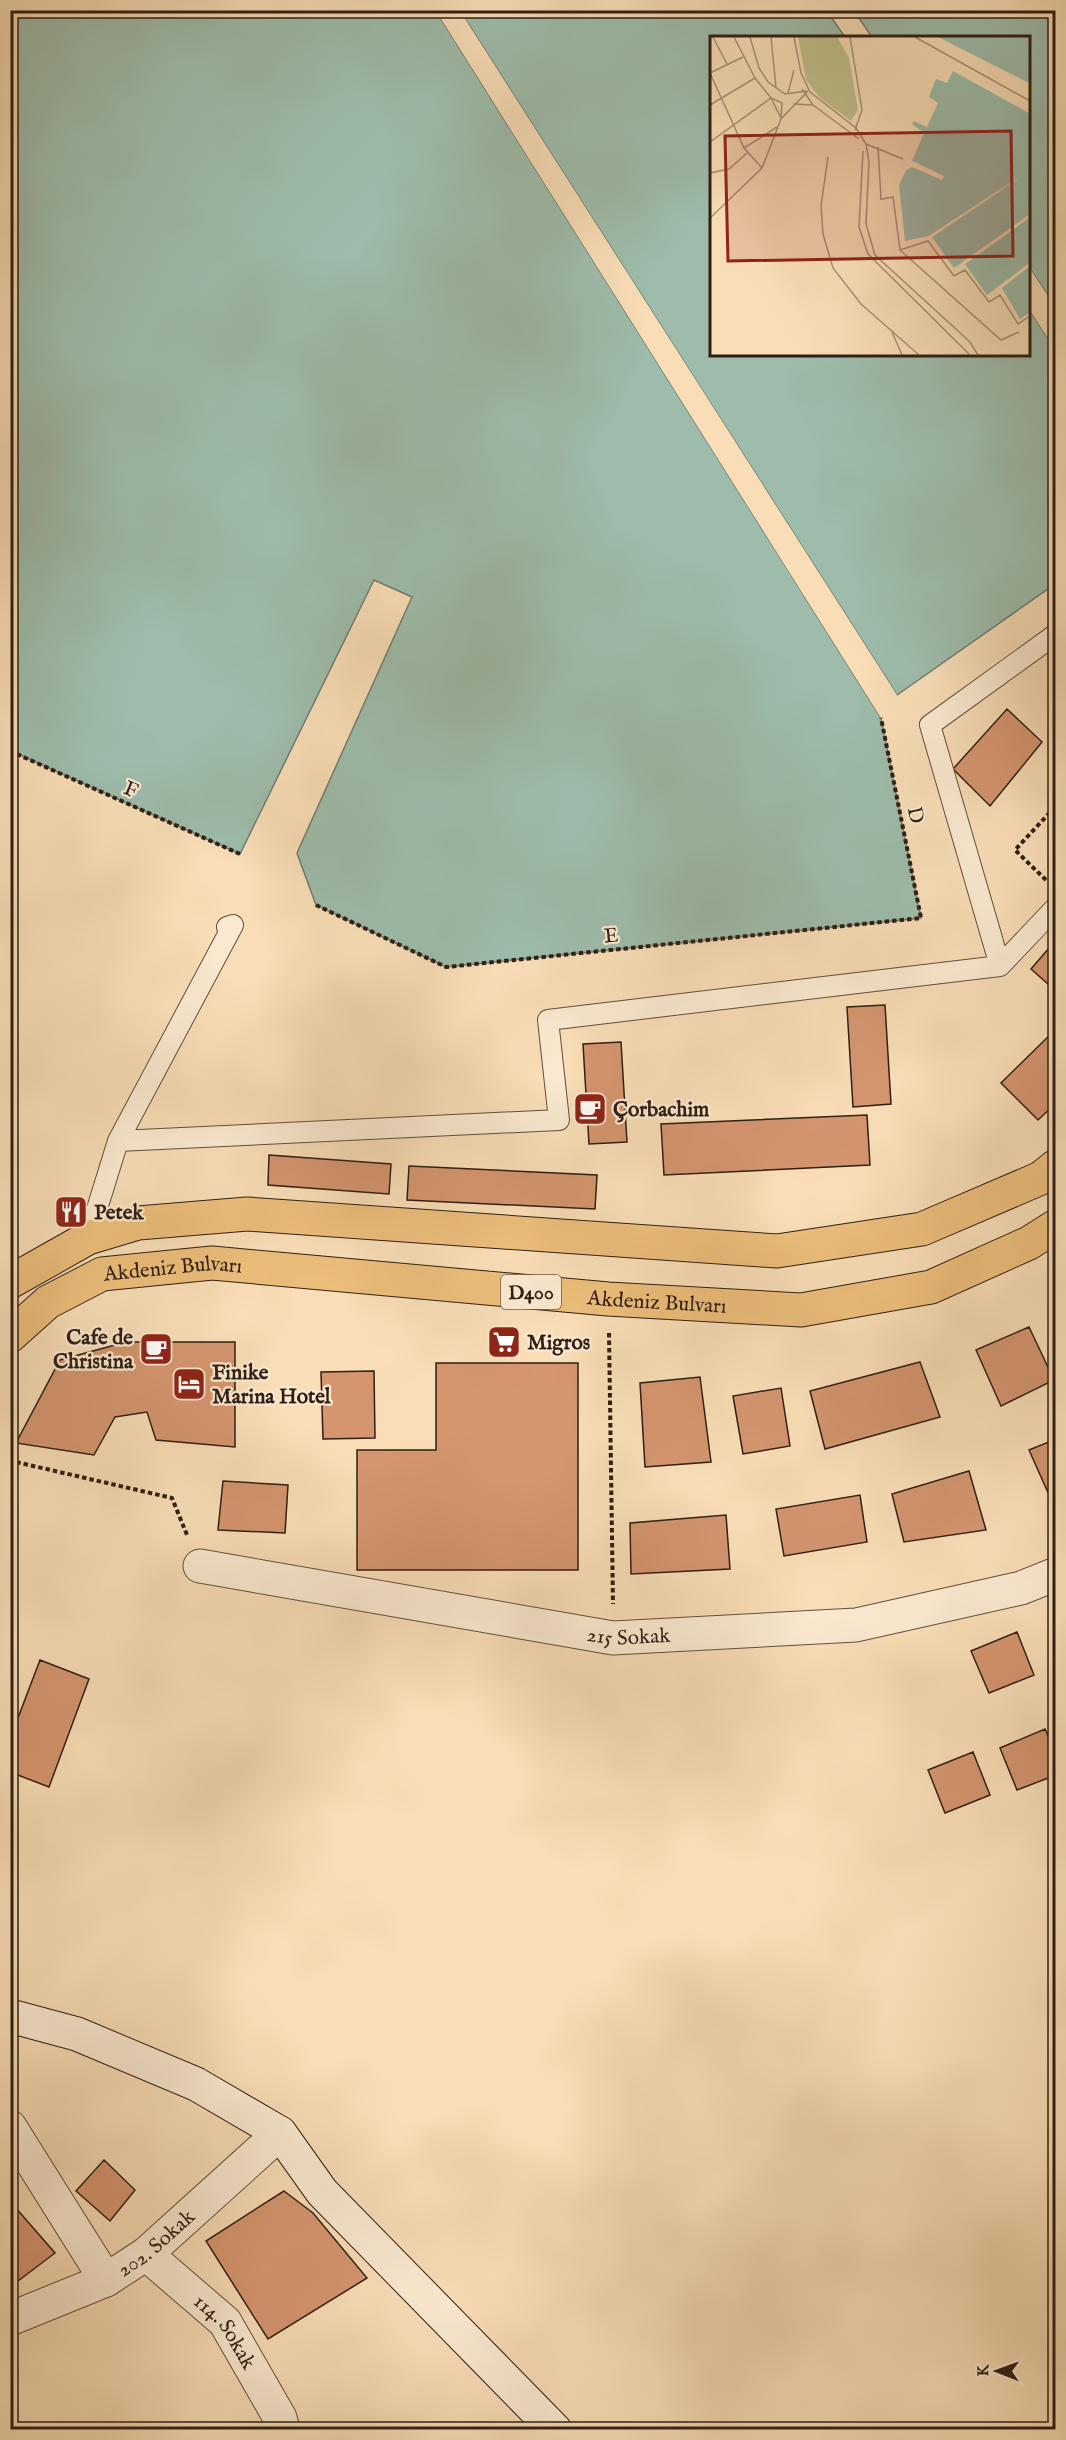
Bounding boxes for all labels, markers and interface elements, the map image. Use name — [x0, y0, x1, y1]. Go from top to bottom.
inset map — [710, 36, 1030, 356]
street label: F — [119, 775, 142, 805]
street label: D — [900, 804, 929, 826]
street label: E — [603, 922, 620, 951]
cafe icon: Çorbachim — [572, 1091, 608, 1127]
place label: Çorbachim — [613, 1097, 710, 1124]
restaurant icon: Petek — [53, 1194, 89, 1230]
place label: Petek — [94, 1200, 144, 1227]
street label: Akdeniz Bulvarı — [101, 1251, 243, 1289]
road number: D400 — [501, 1275, 561, 1309]
street label: Akdeniz Bulvarı — [585, 1285, 727, 1321]
supermarket icon: Migros — [486, 1324, 522, 1360]
place label: Cafe de Christina — [53, 1325, 134, 1376]
place label: Migros — [527, 1330, 590, 1357]
cafe icon: Cafe de Christina — [138, 1331, 174, 1367]
place label: Finike Marina Hotel — [212, 1360, 332, 1411]
hotel icon: Finike Marina Hotel — [171, 1366, 207, 1402]
street label: 215 Sokak — [585, 1622, 672, 1653]
street label: 202. Sokak — [113, 2204, 202, 2284]
street label: 114. Sokak — [187, 2289, 262, 2376]
north arrow — [967, 2341, 1027, 2401]
text: K — [974, 2363, 994, 2377]

